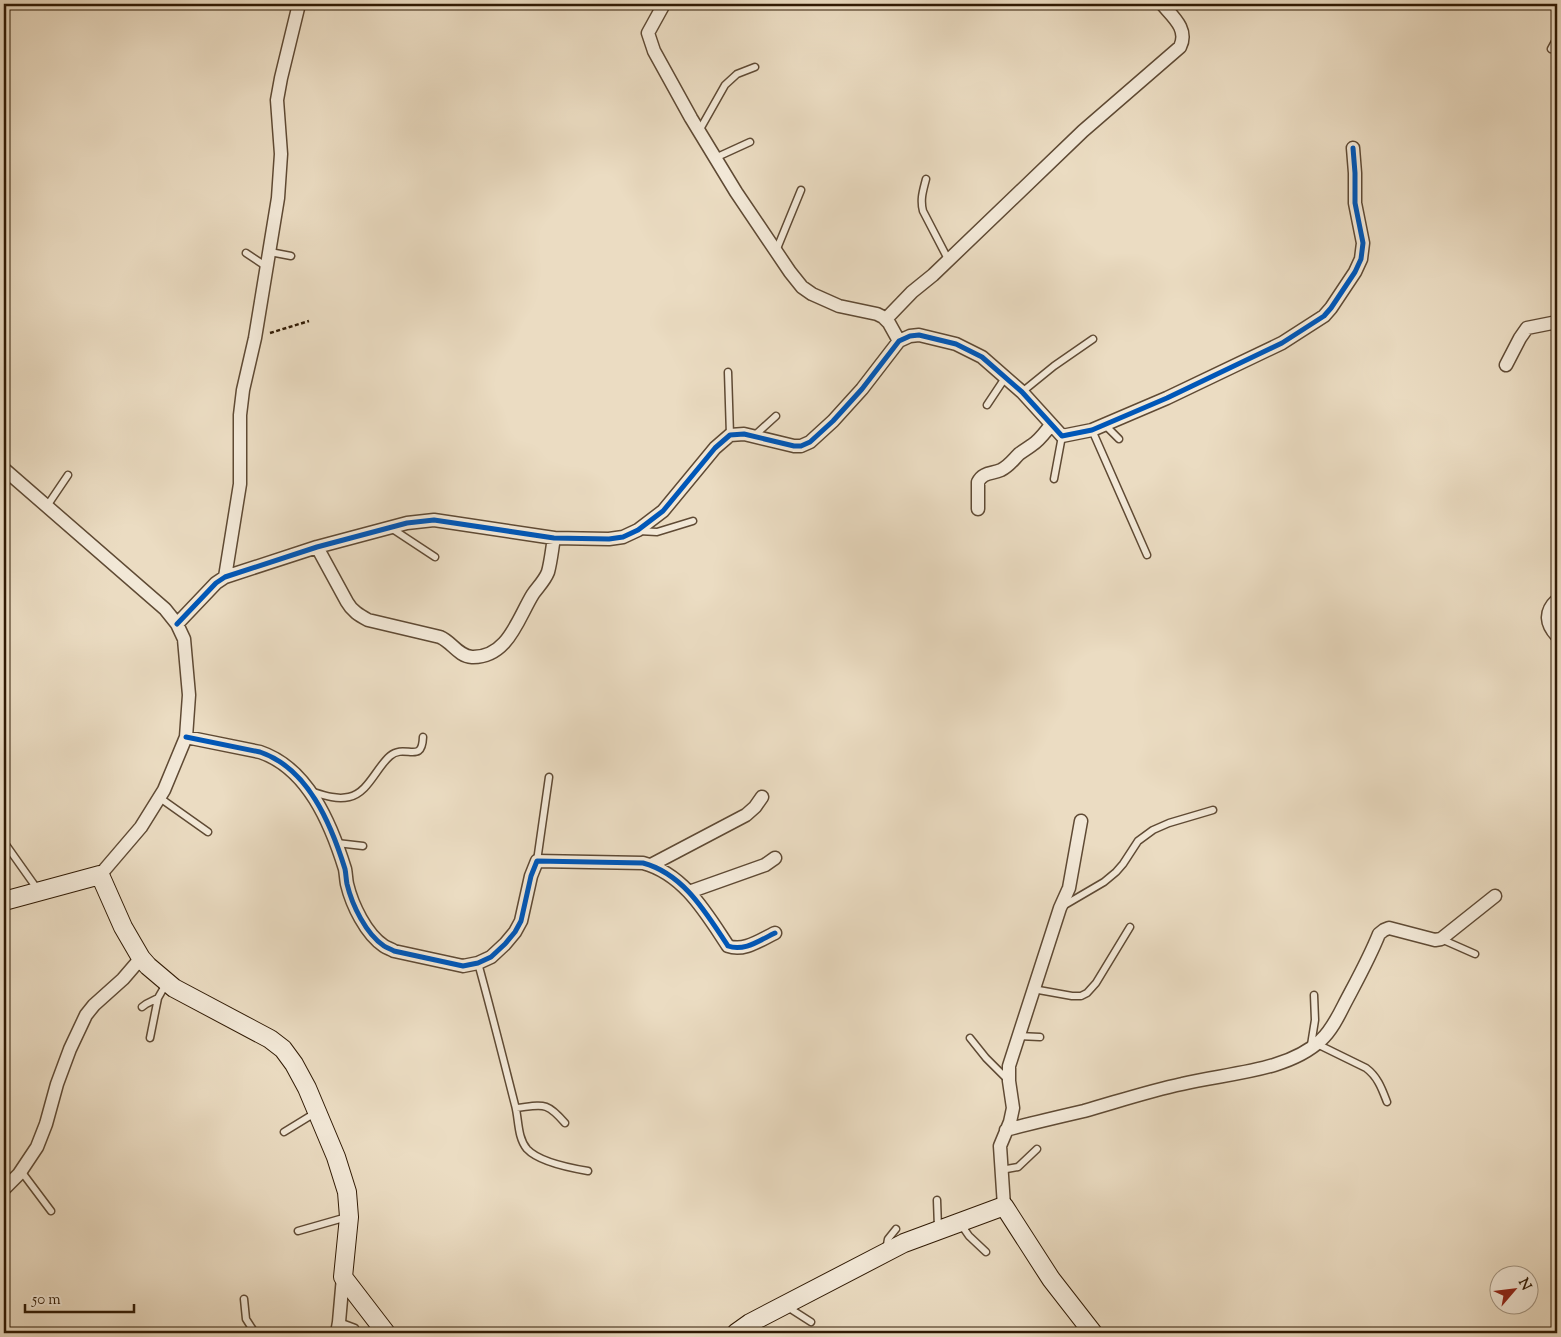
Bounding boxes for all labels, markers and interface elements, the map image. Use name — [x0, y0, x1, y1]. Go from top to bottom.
north arrow — [1488, 1264, 1538, 1314]
text: N — [1512, 1275, 1535, 1294]
scale bar — [25, 1282, 134, 1314]
text: 50 m — [31, 1290, 61, 1311]

